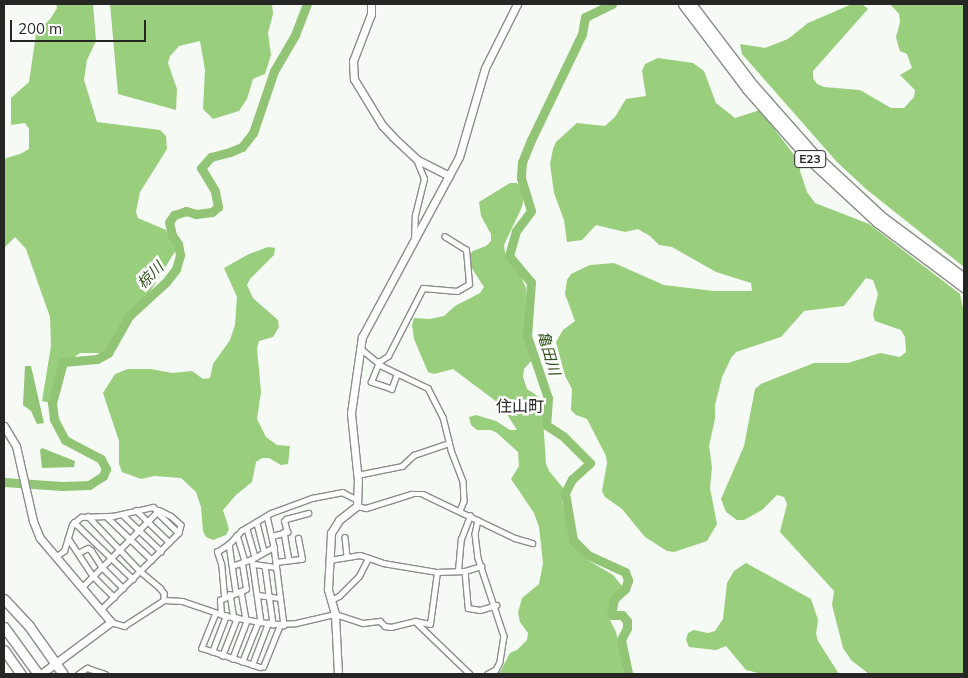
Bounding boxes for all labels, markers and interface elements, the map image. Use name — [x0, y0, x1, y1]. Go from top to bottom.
scale bar — [12, 10, 149, 42]
text: 200 m — [18, 19, 62, 38]
road number: E23 — [794, 150, 826, 168]
water label: 椋川 — [133, 258, 167, 292]
water label: 亀田川 — [534, 329, 564, 377]
district label: 住山町 — [496, 396, 544, 416]

